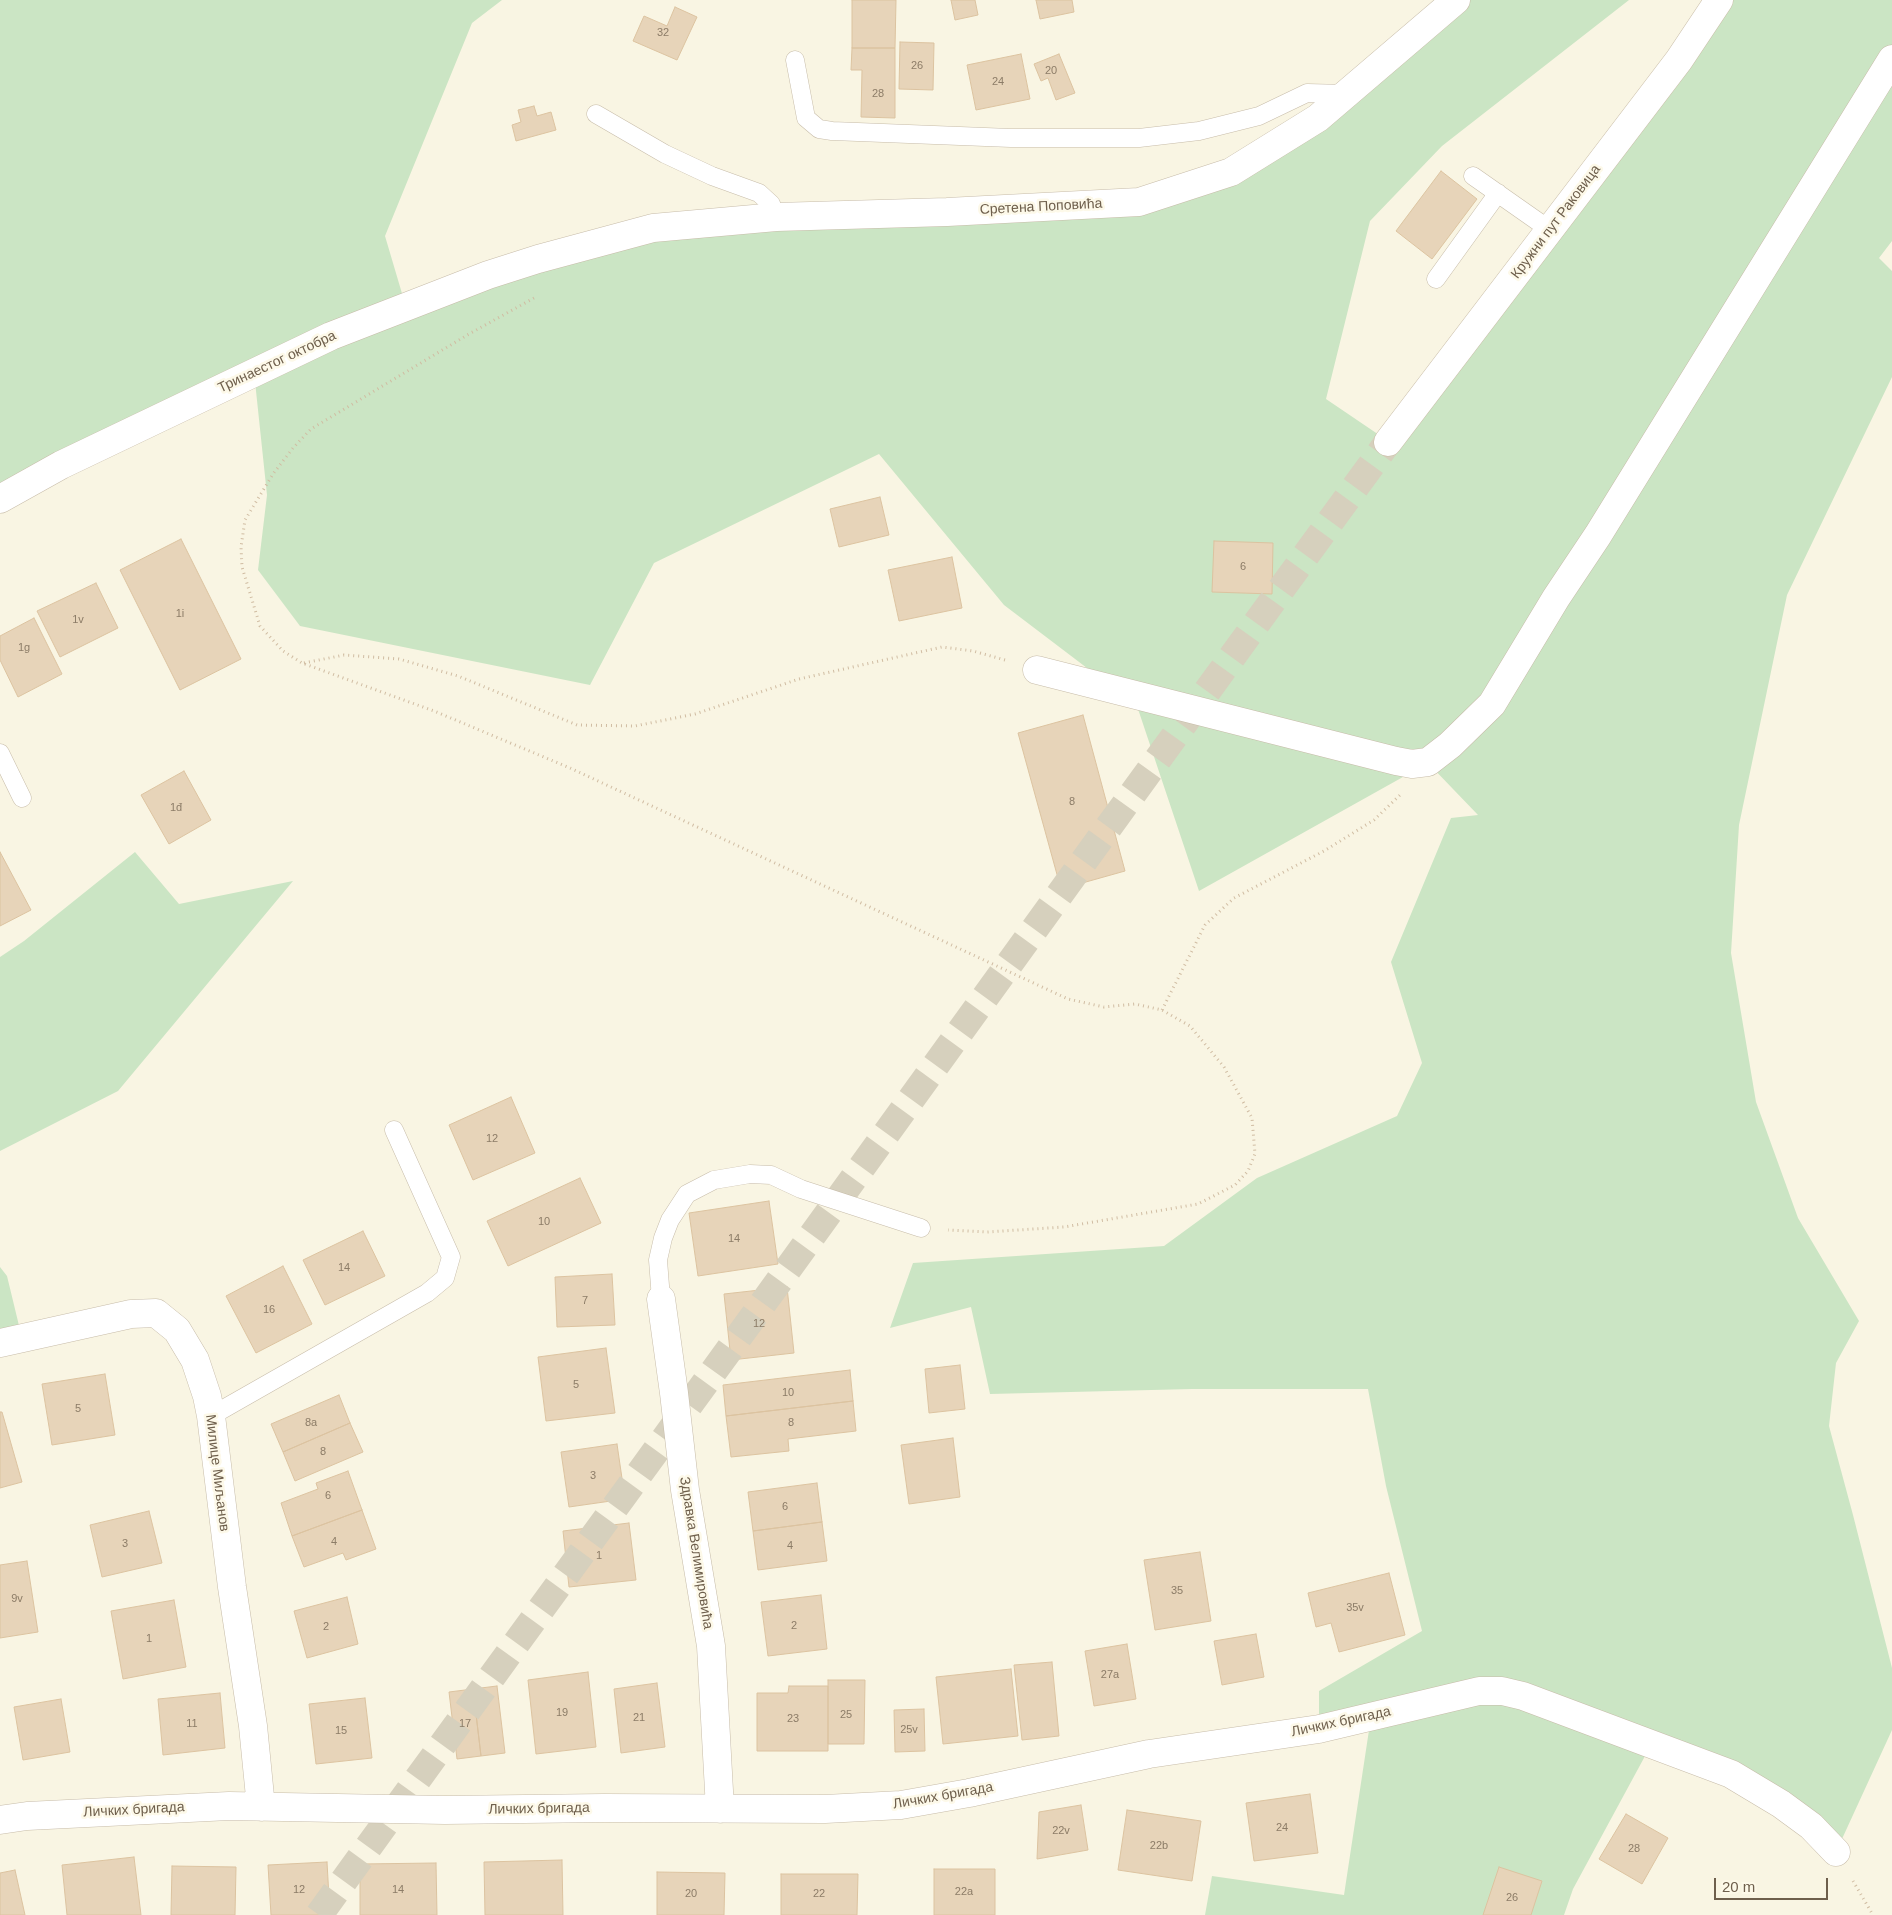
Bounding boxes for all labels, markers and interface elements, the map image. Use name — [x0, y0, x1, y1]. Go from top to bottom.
house number: 32 — [657, 26, 669, 40]
house number: 26 — [911, 59, 923, 73]
house number: 20 — [1045, 64, 1057, 78]
house number: 24 — [992, 75, 1004, 89]
house number: 28 — [872, 87, 884, 101]
street label: Кружни пут Раковица — [1508, 162, 1604, 282]
street label: Сретена Поповића — [979, 195, 1103, 219]
street label: Тринаестог октобра — [215, 327, 339, 397]
house number: 6 — [1240, 560, 1246, 574]
house number: 1i — [176, 607, 184, 621]
house number: 1v — [72, 613, 84, 627]
house number: 1g — [18, 641, 30, 655]
house number: 8 — [1069, 795, 1075, 809]
house number: 1đ — [170, 801, 182, 815]
house number: 12 — [486, 1132, 498, 1146]
house number: 10 — [538, 1215, 550, 1229]
house number: 14 — [728, 1232, 740, 1246]
house number: 14 — [338, 1261, 350, 1275]
house number: 7 — [582, 1294, 588, 1308]
house number: 16 — [263, 1303, 275, 1317]
house number: 12 — [753, 1317, 765, 1331]
house number: 5 — [573, 1378, 579, 1392]
house number: 10 — [782, 1386, 794, 1400]
house number: 5 — [75, 1402, 81, 1416]
street label: Милице Миљанов — [201, 1413, 233, 1533]
house number: 8a — [305, 1416, 317, 1430]
house number: 8 — [788, 1416, 794, 1430]
house number: 8 — [320, 1445, 326, 1459]
house number: 3 — [590, 1469, 596, 1483]
street label: Здравка Велимировића — [676, 1476, 716, 1630]
house number: 6 — [325, 1489, 331, 1503]
house number: 6 — [782, 1500, 788, 1514]
house number: 4 — [331, 1535, 337, 1549]
house number: 3 — [122, 1537, 128, 1551]
house number: 4 — [787, 1539, 793, 1553]
house number: 1 — [596, 1549, 602, 1563]
house number: 35 — [1171, 1584, 1183, 1598]
house number: 9v — [11, 1592, 23, 1606]
house number: 35v — [1346, 1601, 1364, 1615]
house number: 2 — [791, 1619, 797, 1633]
house number: 2 — [323, 1620, 329, 1634]
house number: 1 — [146, 1632, 152, 1646]
house number: 27a — [1101, 1668, 1119, 1682]
street label: Личких бригада — [1290, 1703, 1392, 1741]
house number: 19 — [556, 1706, 568, 1720]
house number: 25 — [840, 1708, 852, 1722]
house number: 21 — [633, 1711, 645, 1725]
house number: 23 — [787, 1712, 799, 1726]
house number: 11 — [186, 1717, 198, 1731]
house number: 17 — [459, 1717, 471, 1731]
house number: 25v — [900, 1723, 918, 1737]
house number: 15 — [335, 1724, 347, 1738]
street label: Личких бригада — [892, 1779, 994, 1813]
street label: Личких бригада — [83, 1799, 185, 1821]
street label: Личких бригада — [488, 1800, 590, 1818]
house number: 24 — [1276, 1821, 1288, 1835]
house number: 22v — [1052, 1824, 1070, 1838]
house number: 22b — [1150, 1839, 1168, 1853]
house number: 28 — [1628, 1842, 1640, 1856]
scale bar — [1717, 1868, 1831, 1900]
text: 20 m — [1722, 1878, 1755, 1895]
house number: 12 — [293, 1883, 305, 1897]
house number: 14 — [392, 1883, 404, 1897]
house number: 22a — [955, 1885, 973, 1899]
house number: 20 — [685, 1887, 697, 1901]
house number: 22 — [813, 1887, 825, 1901]
house number: 26 — [1506, 1891, 1518, 1905]

